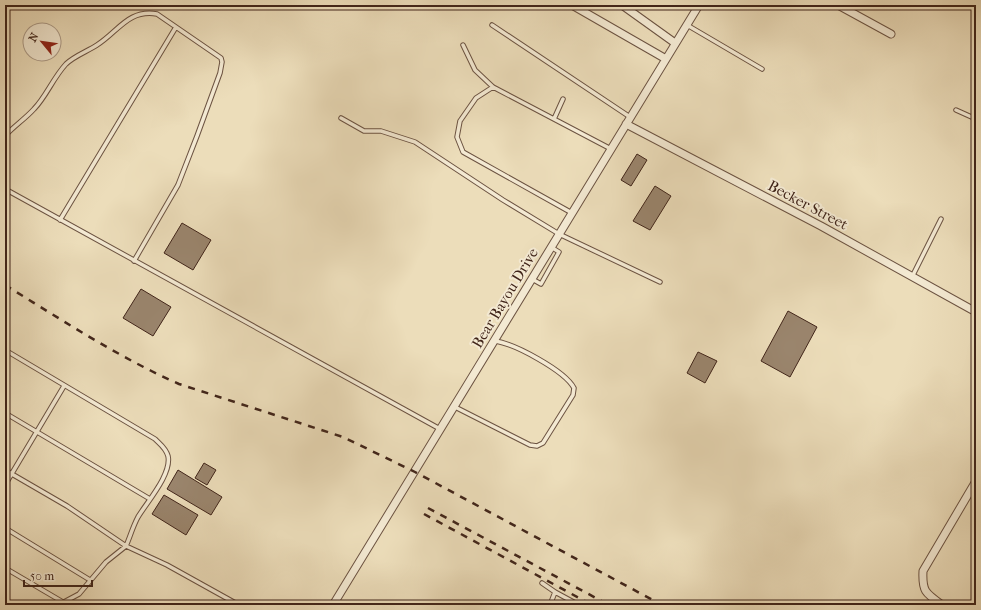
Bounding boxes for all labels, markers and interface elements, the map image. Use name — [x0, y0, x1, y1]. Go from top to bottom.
north arrow — [22, 22, 62, 62]
text: N — [26, 30, 42, 44]
street label: Becker Street — [765, 176, 852, 234]
street label: Bear Bayou Drive — [468, 244, 542, 351]
scale bar — [24, 562, 92, 588]
text: 50 m — [30, 569, 54, 583]

